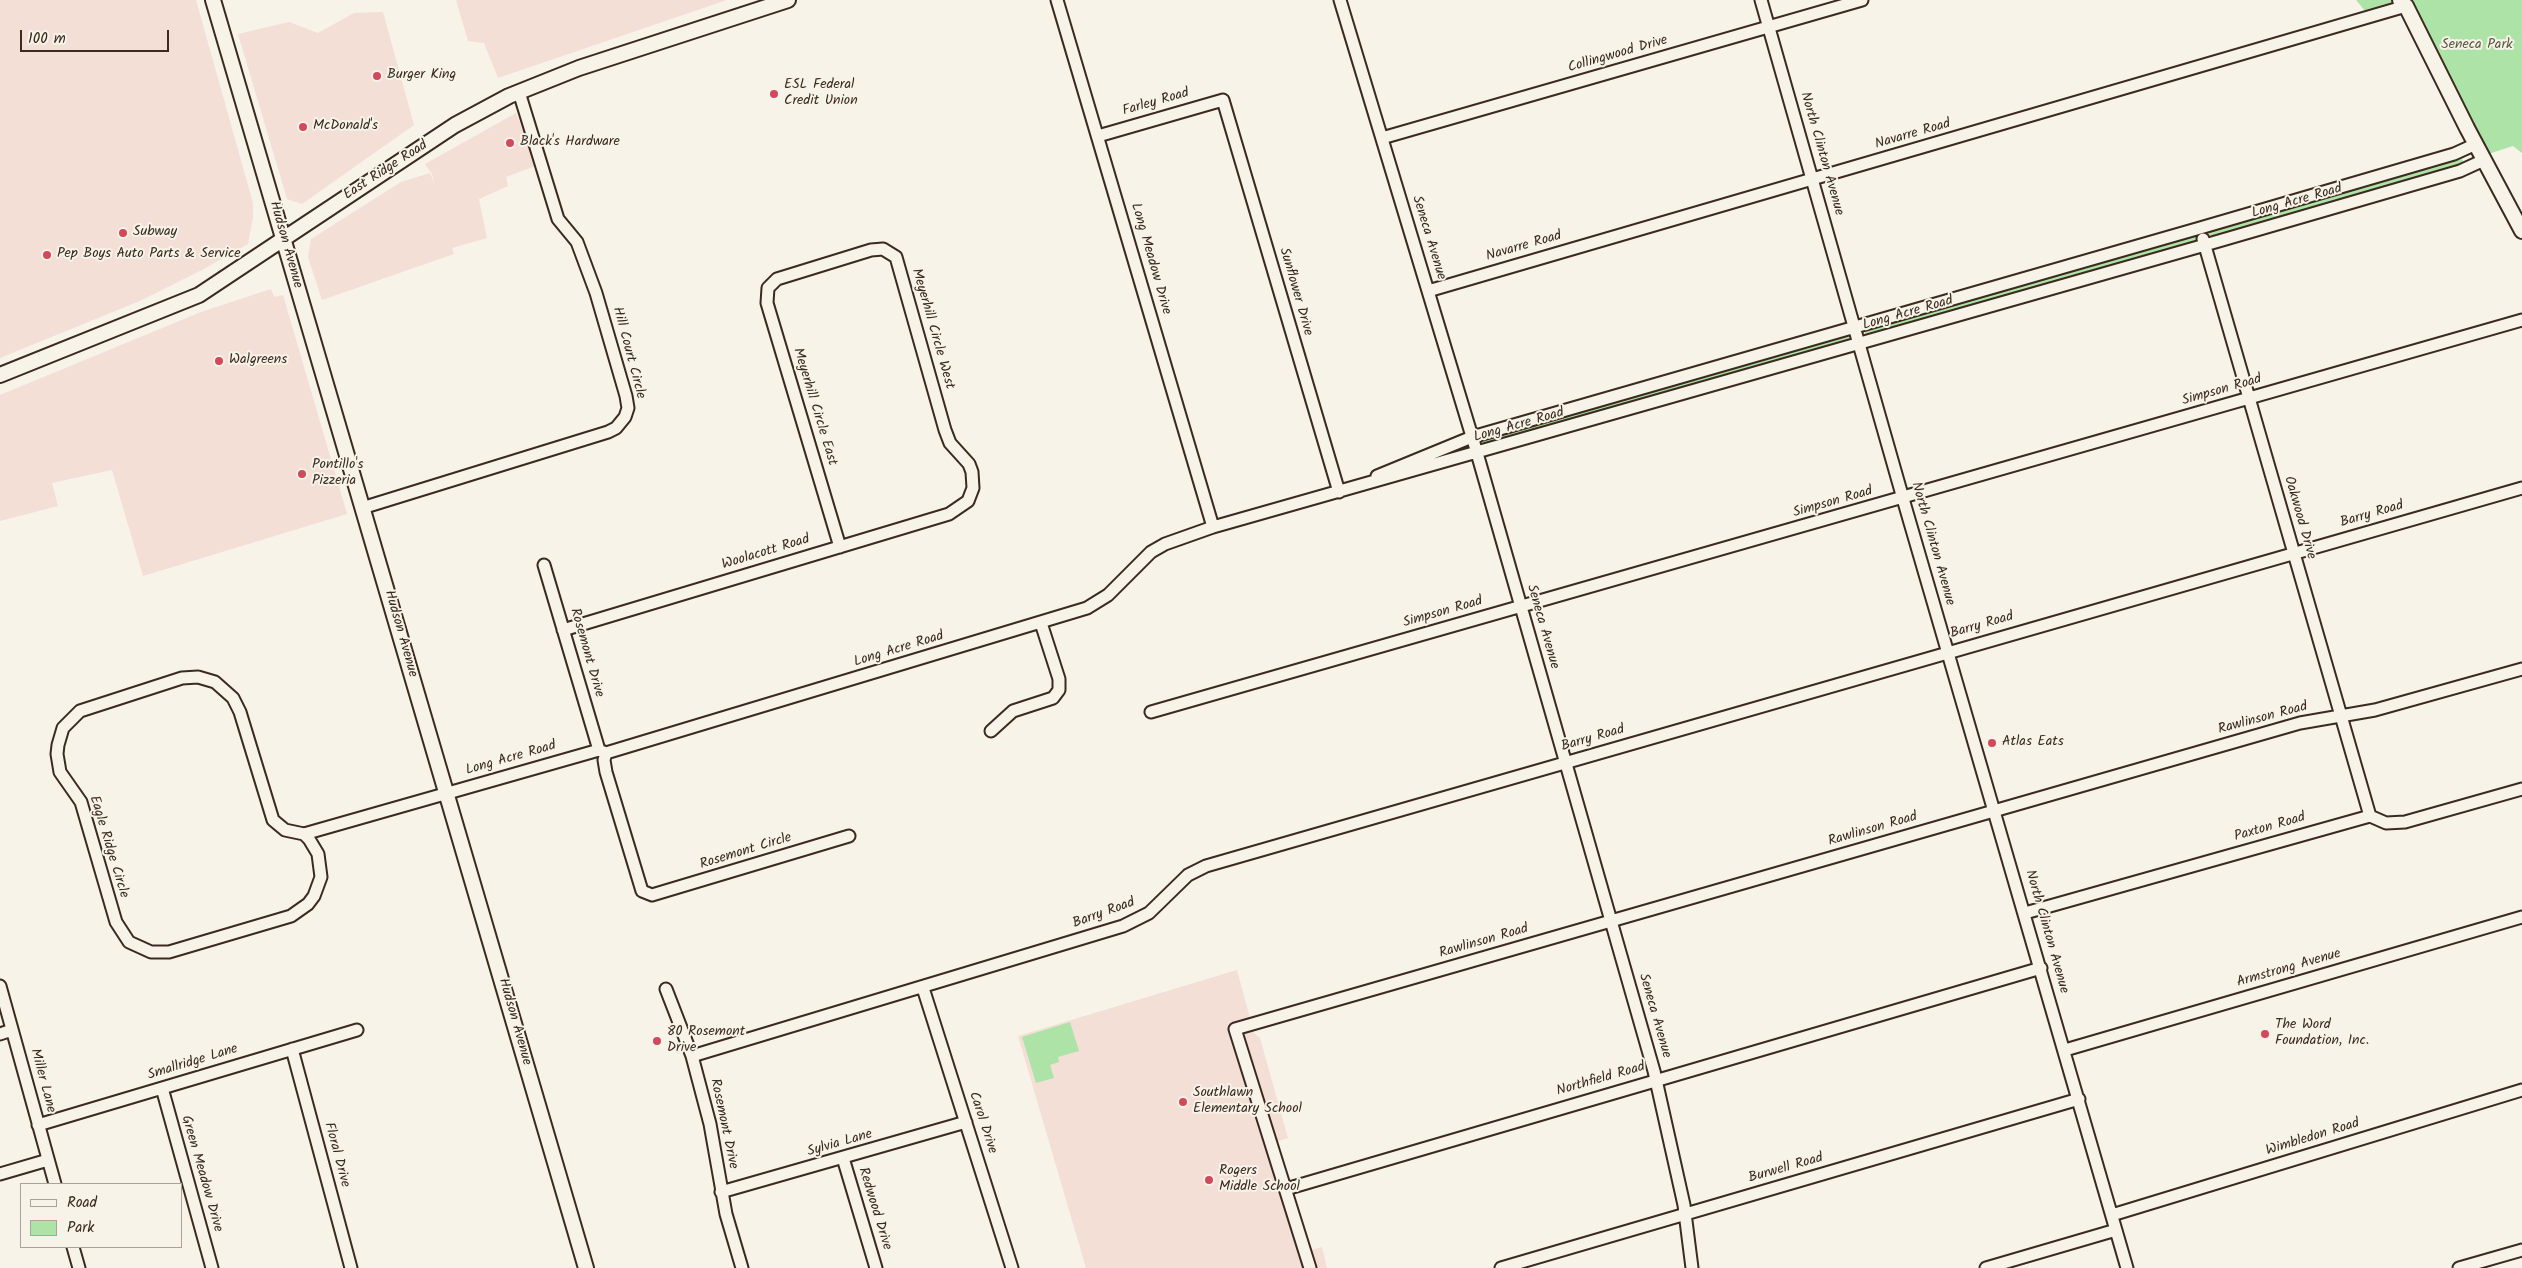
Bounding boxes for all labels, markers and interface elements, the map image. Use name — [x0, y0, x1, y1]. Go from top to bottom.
scale bar — [22, 20, 171, 52]
text: 100 m — [28, 27, 66, 51]
street label: Collingwood Drive — [1566, 33, 1670, 77]
park label: Seneca Park — [2441, 38, 2513, 54]
place label: Burger King — [387, 68, 456, 84]
marker: Burger King — [371, 70, 383, 82]
place label: ESL Federal Credit Union — [784, 78, 858, 110]
street label: Farley Road — [1121, 85, 1191, 121]
marker: ESL Federal Credit Union — [768, 88, 780, 100]
street label: North Clinton Avenue — [1795, 90, 1847, 218]
street label: Navarre Road — [1873, 116, 1953, 154]
place label: McDonald's — [313, 119, 378, 135]
marker: McDonald's — [297, 121, 309, 133]
place label: Black's Hardware — [520, 135, 620, 151]
marker: Black's Hardware — [504, 137, 516, 149]
street label: East Ridge Road — [341, 138, 431, 204]
street label: Long Acre Road — [2250, 181, 2344, 223]
street label: Seneca Avenue — [1407, 194, 1449, 282]
street label: Hudson Avenue — [265, 200, 305, 290]
street label: Long Meadow Drive — [1126, 201, 1174, 317]
place label: Subway — [133, 225, 177, 241]
marker: Subway — [117, 227, 129, 239]
street label: Navarre Road — [1484, 228, 1564, 266]
street label: Sunflower Drive — [1274, 246, 1316, 338]
place label: Pep Boys Auto Parts & Service — [57, 247, 241, 263]
marker: Pep Boys Auto Parts & Service — [41, 249, 53, 261]
street label: Meyerhill Circle West — [907, 267, 957, 391]
street label: Long Acre Road — [1861, 293, 1955, 335]
street label: Hill Court Circle — [608, 305, 648, 401]
street label: Meyerhill Circle East — [788, 346, 840, 468]
place label: Walgreens — [229, 353, 287, 369]
marker: Walgreens — [213, 355, 225, 367]
street label: Simpson Road — [2180, 372, 2264, 410]
street label: Long Acre Road — [1472, 405, 1566, 447]
place label: Pontillo's Pizzeria — [312, 458, 363, 491]
marker: Pontillo's Pizzeria — [296, 468, 308, 480]
street label: Oakwood Drive — [2279, 475, 2319, 561]
street label: North Clinton Avenue — [1906, 480, 1958, 608]
street label: Simpson Road — [1791, 484, 1875, 522]
street label: Barry Road — [2338, 498, 2406, 532]
street label: Woolacott Road — [720, 532, 812, 574]
street label: Seneca Avenue — [1522, 583, 1562, 671]
street label: Hudson Avenue — [380, 589, 420, 679]
street label: Simpson Road — [1401, 594, 1485, 632]
street label: Rosemont Drive — [565, 606, 607, 700]
street label: Barry Road — [1948, 609, 2016, 643]
street label: Long Acre Road — [852, 628, 946, 672]
street label: Rawlinson Road — [2216, 699, 2310, 739]
street label: Barry Road — [1559, 722, 1627, 756]
place label: Atlas Eats — [2002, 735, 2064, 751]
marker: Atlas Eats — [1986, 737, 1998, 749]
street label: Long Acre Road — [464, 738, 558, 780]
street label: Eagle Ridge Circle — [84, 794, 132, 900]
street label: Rawlinson Road — [1827, 809, 1919, 851]
street label: Paxton Road — [2233, 810, 2307, 846]
street label: Rosemont Circle — [698, 830, 794, 874]
street label: North Clinton Avenue — [2020, 868, 2072, 996]
street label: Barry Road — [1071, 895, 1137, 933]
street label: Rawlinson Road — [1438, 921, 1530, 963]
street label: Armstrong Avenue — [2235, 946, 2343, 992]
street label: Seneca Avenue — [1634, 972, 1674, 1060]
street label: Hudson Avenue — [494, 977, 534, 1067]
place label: The Word Foundation, Inc. — [2275, 1018, 2369, 1050]
place label: 80 Rosemont Drive — [667, 1025, 745, 1058]
marker: The Word Foundation, Inc. — [2259, 1028, 2271, 1040]
marker: 80 Rosemont Drive — [651, 1035, 663, 1047]
street label: Smallridge Lane — [146, 1041, 240, 1085]
street label: Miller Lane — [25, 1047, 59, 1115]
street label: Northfield Road — [1555, 1059, 1647, 1101]
street label: Rosemont Drive — [705, 1077, 741, 1171]
place label: Southlawn Elementary School — [1193, 1086, 1302, 1118]
street label: Carol Drive — [964, 1090, 1000, 1156]
marker: Southlawn Elementary School — [1177, 1096, 1189, 1108]
street label: Green Meadow Drive — [176, 1114, 226, 1234]
street label: Wimbledon Road — [2264, 1116, 2362, 1160]
street label: Floral Drive — [319, 1121, 353, 1189]
street label: Sylvia Lane — [806, 1127, 874, 1161]
street label: Burwell Road — [1747, 1150, 1825, 1188]
place label: Rogers Middle School — [1219, 1164, 1300, 1196]
street label: Redwood Drive — [853, 1166, 895, 1252]
marker: Rogers Middle School — [1203, 1174, 1215, 1186]
legend — [20, 1183, 182, 1248]
text: Road — [67, 1191, 97, 1215]
text: Park — [67, 1216, 94, 1240]

